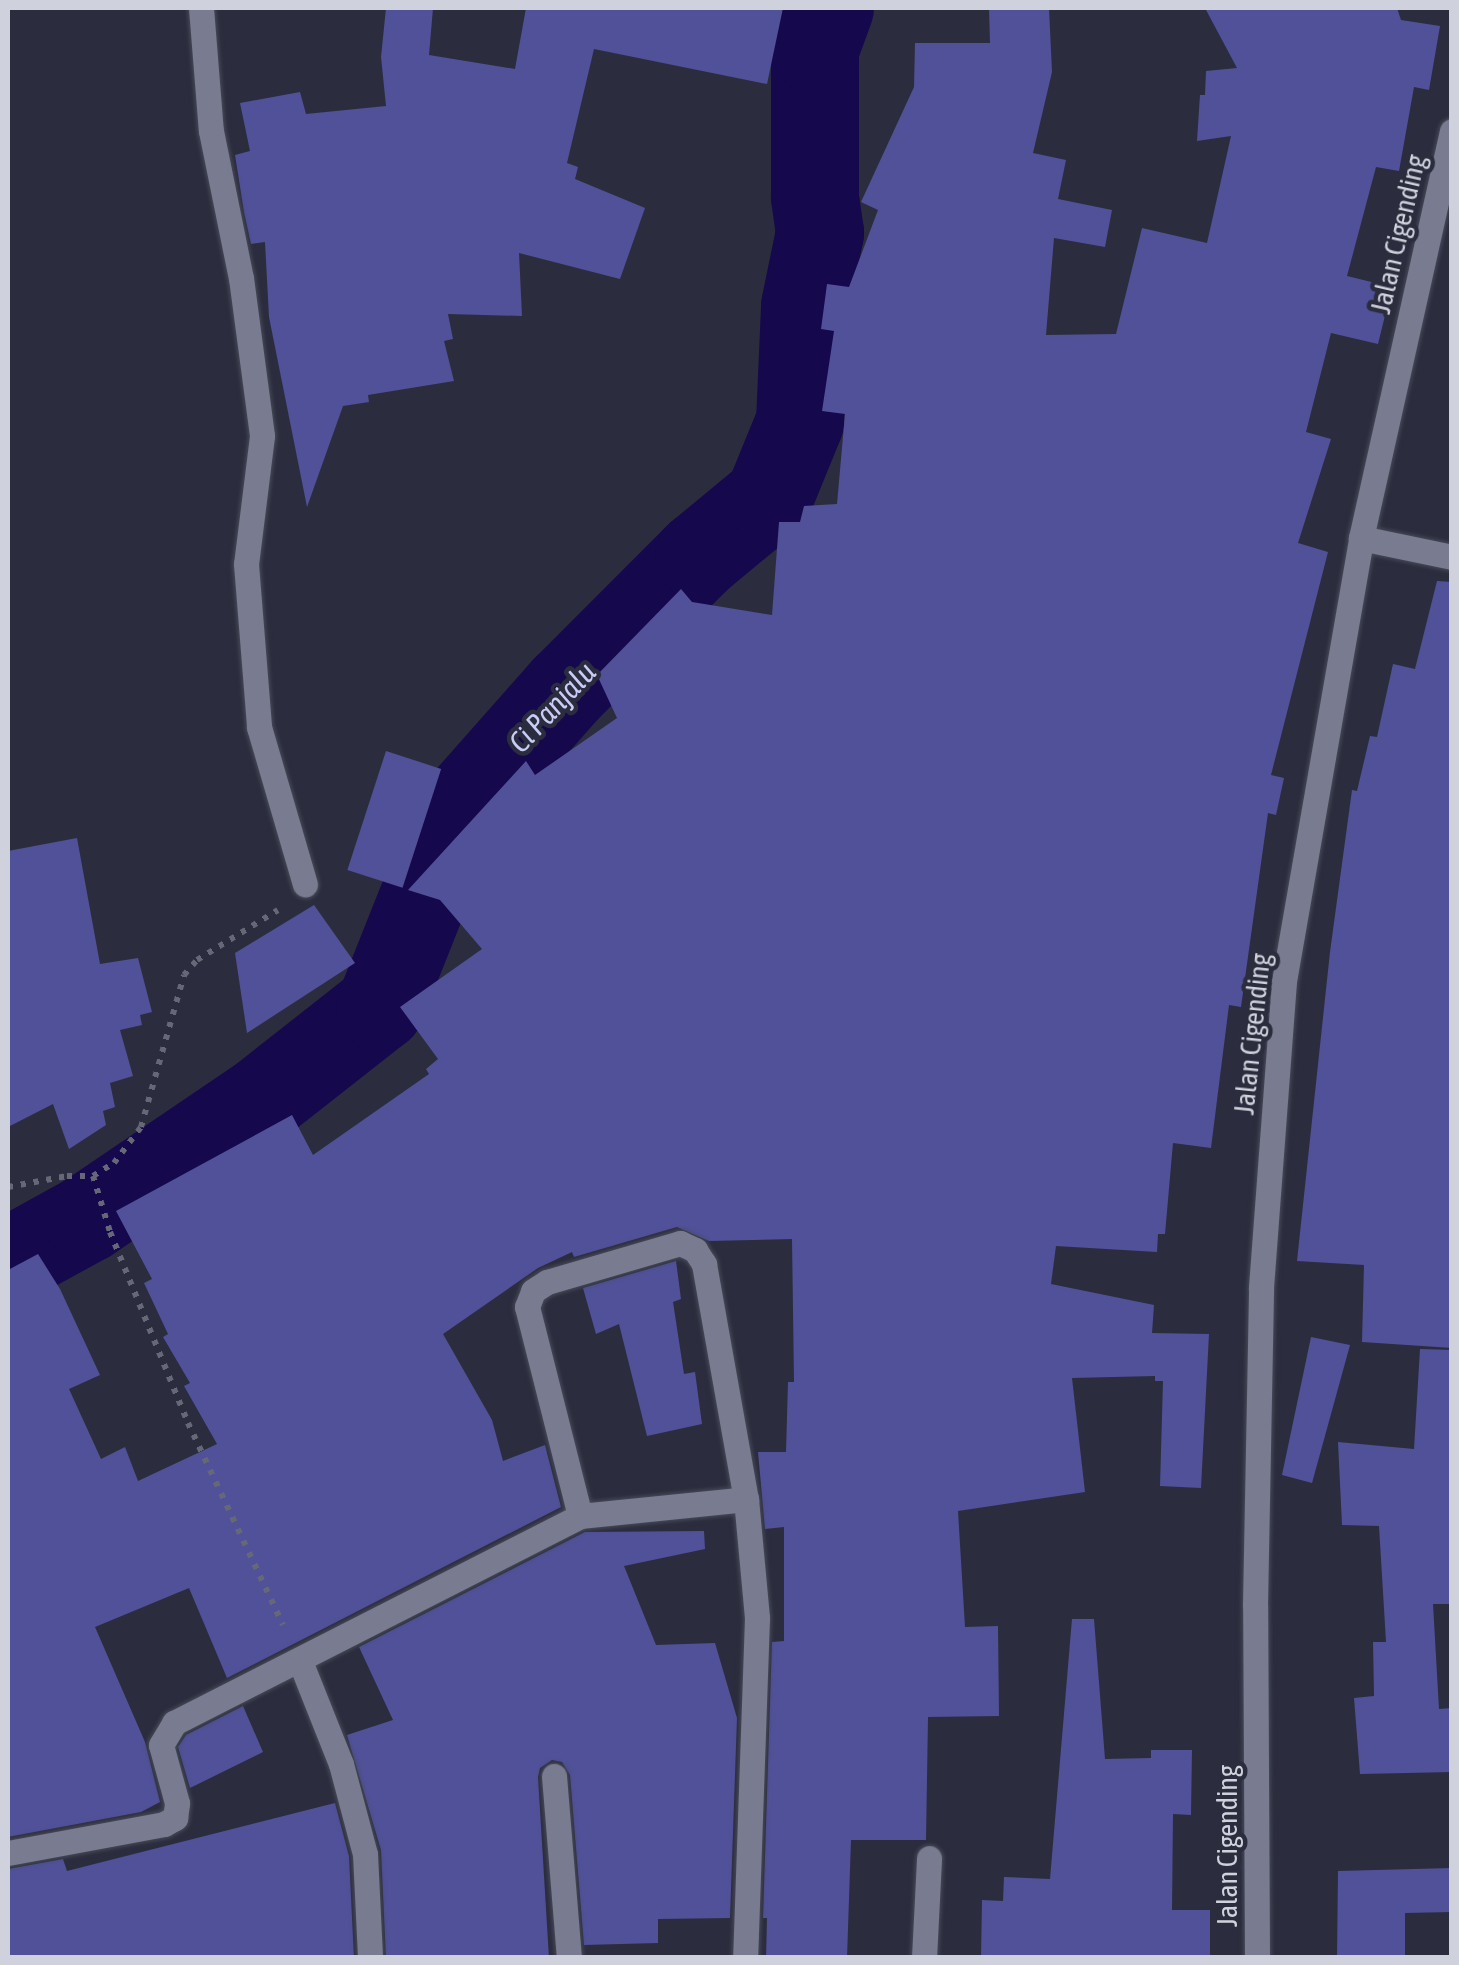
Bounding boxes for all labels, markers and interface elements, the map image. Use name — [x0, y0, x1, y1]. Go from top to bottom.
street label: Jalan Cigending — [1363, 151, 1433, 317]
water label: Ci Panjalu — [501, 654, 603, 760]
street label: Jalan Cigending — [1227, 952, 1277, 1116]
street label: Jalan Cigending — [1210, 1765, 1244, 1927]

